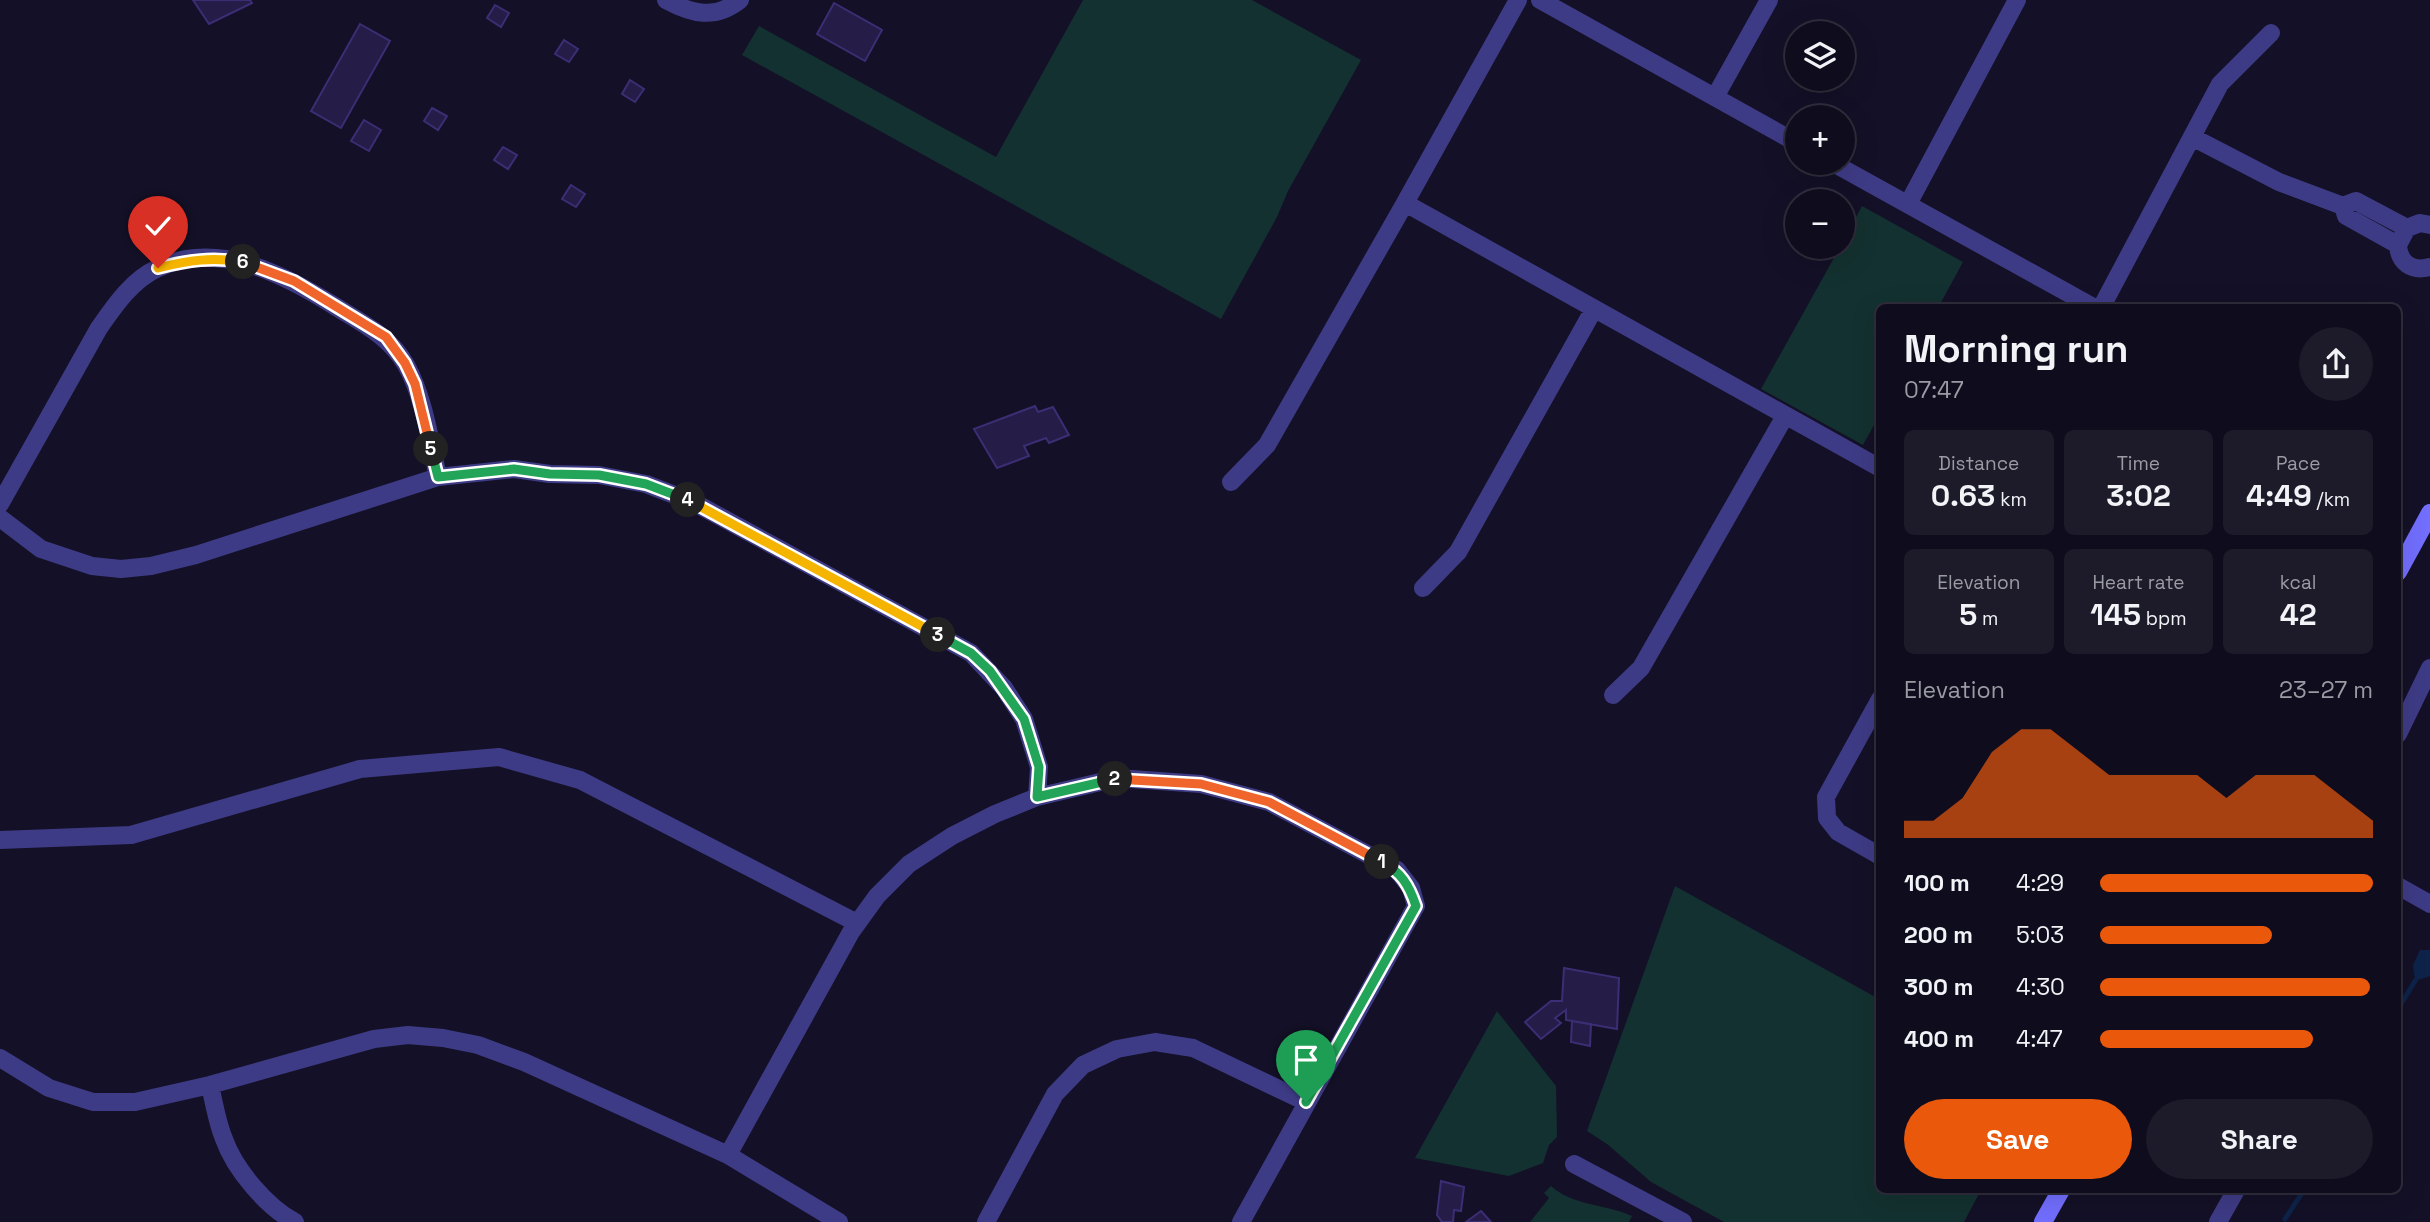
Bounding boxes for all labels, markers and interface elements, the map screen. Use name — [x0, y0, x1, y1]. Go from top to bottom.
map controls — [1785, 21, 1855, 259]
button: layers — [1785, 21, 1855, 91]
button: + — [1785, 105, 1855, 175]
button: − — [1785, 189, 1855, 259]
pin — [128, 196, 188, 268]
icon: check — [139, 207, 177, 245]
pin: 6 — [226, 244, 260, 280]
text: 6 — [237, 249, 248, 274]
text: Morning run — [1904, 325, 2129, 373]
button: share — [2299, 327, 2373, 401]
text: 07:47 — [1904, 375, 1964, 405]
pin: 5 — [414, 432, 448, 466]
text: 5 — [425, 436, 436, 461]
text: Distance — [1938, 451, 2019, 476]
text: Time — [2117, 451, 2160, 476]
text: Pace — [2276, 451, 2320, 476]
text: 0.63 — [1931, 476, 1995, 515]
text: 3:02 — [2106, 476, 2171, 515]
text: 4:49 — [2246, 476, 2312, 515]
pin: 4 — [670, 482, 706, 518]
text: 4 — [681, 487, 694, 512]
text: km — [1995, 487, 2027, 512]
text: /km — [2312, 487, 2350, 512]
text: Elevation — [1937, 570, 2020, 595]
text: Heart rate — [2092, 570, 2185, 595]
text: kcal — [2280, 570, 2317, 595]
text: 5 — [1959, 595, 1977, 634]
text: 145 — [2090, 595, 2141, 634]
text: 42 — [2280, 595, 2317, 634]
text: m — [1977, 606, 1998, 631]
text: bpm — [2141, 606, 2187, 631]
pin: 3 — [920, 618, 956, 652]
text: 3 — [932, 622, 943, 647]
text: Elevation — [1904, 675, 2005, 705]
text: 23–27 m — [2279, 675, 2373, 705]
pin: 2 — [1098, 762, 1132, 796]
text: 2 — [1109, 766, 1120, 791]
pin: 1 — [1364, 844, 1400, 880]
text: 1 — [1377, 849, 1386, 874]
text: 100 m — [1904, 868, 1970, 898]
text: 4:29 — [2016, 868, 2064, 898]
text: 200 m — [1904, 920, 1973, 950]
text: 5:03 — [2016, 920, 2064, 950]
text: 300 m — [1904, 972, 1973, 1002]
text: 4:30 — [2016, 972, 2065, 1002]
text: 400 m — [1904, 1024, 1974, 1054]
text: 4:47 — [2016, 1024, 2063, 1054]
pin — [1276, 1030, 1336, 1102]
icon: arrive — [1287, 1041, 1325, 1079]
button: Save — [1904, 1099, 2132, 1179]
button: Share — [2146, 1099, 2373, 1179]

